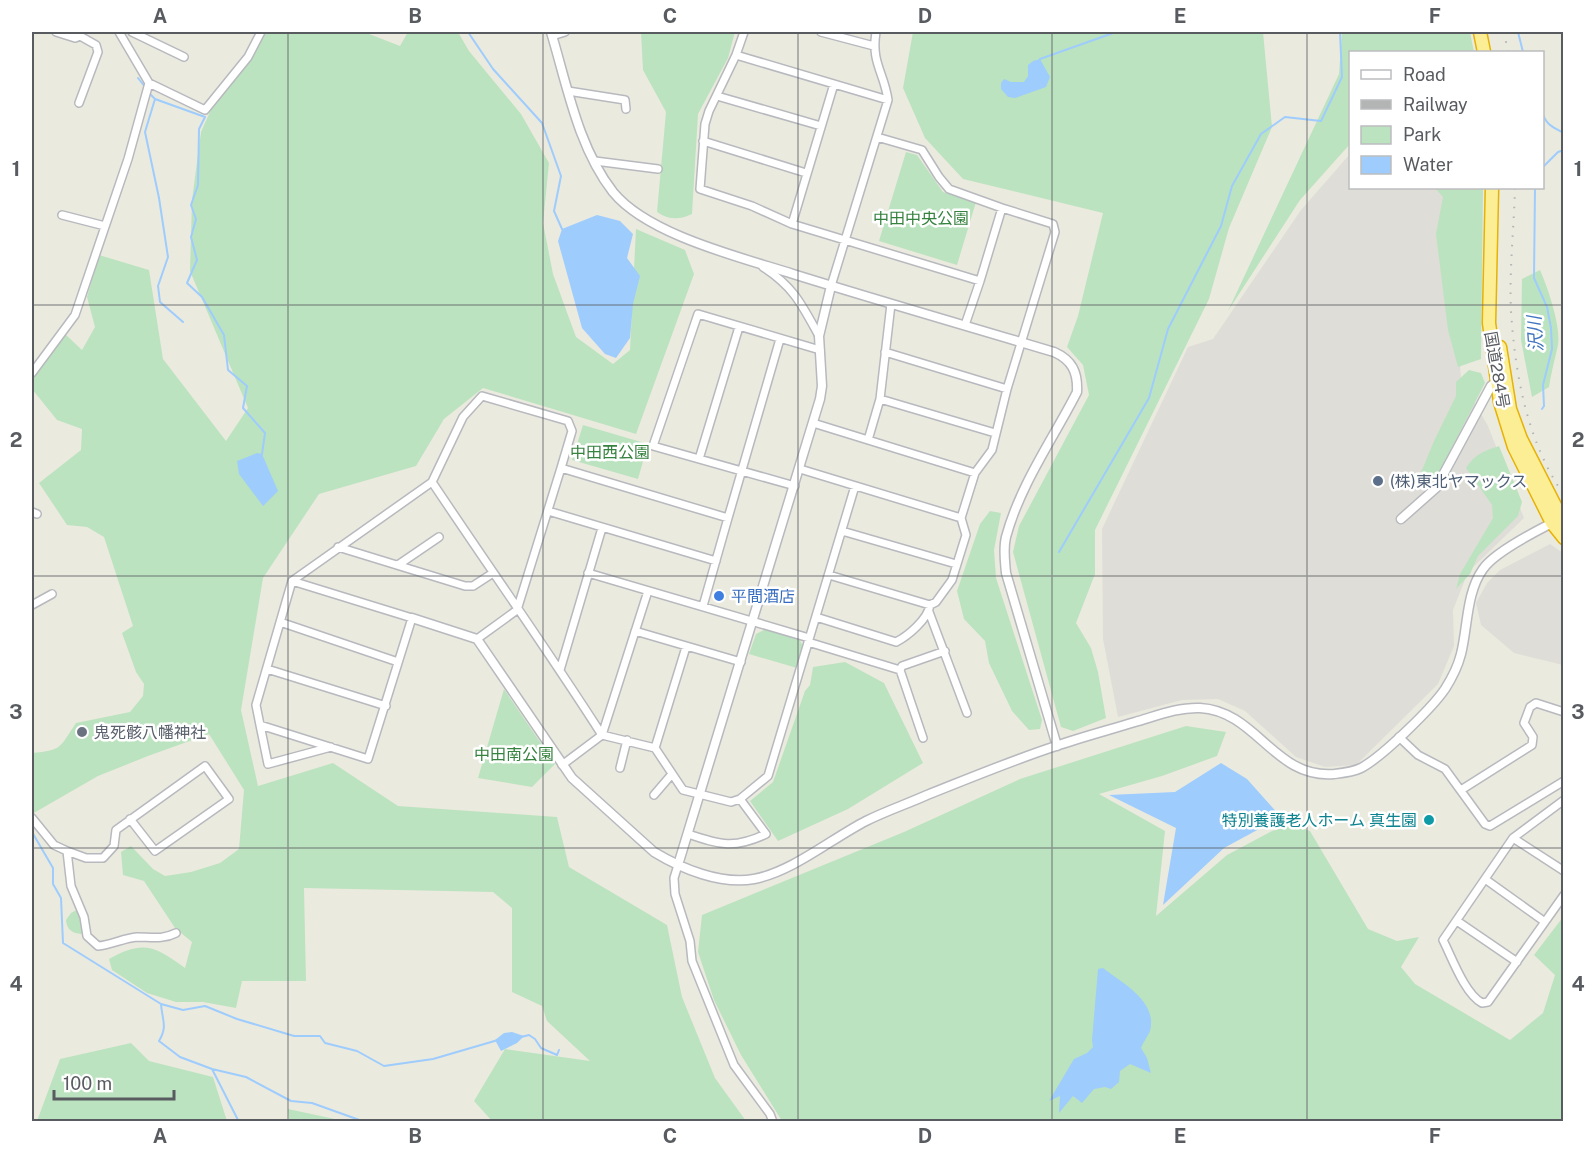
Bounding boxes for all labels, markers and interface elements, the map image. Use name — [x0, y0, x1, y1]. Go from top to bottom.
text: A — [153, 4, 167, 28]
text: B — [408, 4, 422, 28]
text: C — [663, 4, 677, 28]
text: D — [918, 4, 932, 28]
text: E — [1174, 4, 1186, 28]
text: F — [1429, 4, 1441, 28]
legend — [1349, 51, 1544, 189]
text: Road — [1403, 64, 1446, 85]
text: Railway — [1403, 94, 1468, 115]
text: Park — [1403, 124, 1441, 145]
text: Water — [1403, 154, 1453, 175]
text: 1 — [12, 157, 20, 181]
text: 1 — [1574, 157, 1582, 181]
park label: 中田中央公園 — [873, 209, 969, 228]
water label: 沢川 — [1523, 313, 1547, 353]
street label: 国道284号 — [1481, 330, 1513, 410]
text: 2 — [10, 428, 22, 452]
text: 2 — [1572, 428, 1584, 452]
park label: 中田西公園 — [570, 443, 650, 462]
place label: (株)東北ヤマックス — [1390, 472, 1527, 491]
marker: (株)東北ヤマックス — [1371, 474, 1385, 488]
place label: 平間酒店 — [731, 587, 795, 606]
marker: 平間酒店 — [712, 589, 726, 603]
text: 3 — [9, 700, 23, 724]
text: 3 — [1571, 700, 1585, 724]
place label: 鬼死骸八幡神社 — [94, 723, 206, 742]
marker: 鬼死骸八幡神社 — [75, 725, 89, 739]
park label: 中田南公園 — [474, 745, 554, 764]
place label: 特別養護老人ホーム 真生園 — [1222, 811, 1417, 830]
marker: 特別養護老人ホーム 真生園 — [1422, 813, 1436, 827]
text: 4 — [9, 972, 23, 996]
text: 4 — [1571, 972, 1585, 996]
scale bar — [54, 1063, 174, 1101]
text: 100 m — [63, 1073, 112, 1094]
text: A — [153, 1124, 167, 1148]
text: B — [408, 1124, 422, 1148]
text: C — [663, 1124, 677, 1148]
text: D — [918, 1124, 932, 1148]
text: E — [1174, 1124, 1186, 1148]
text: F — [1429, 1124, 1441, 1148]

